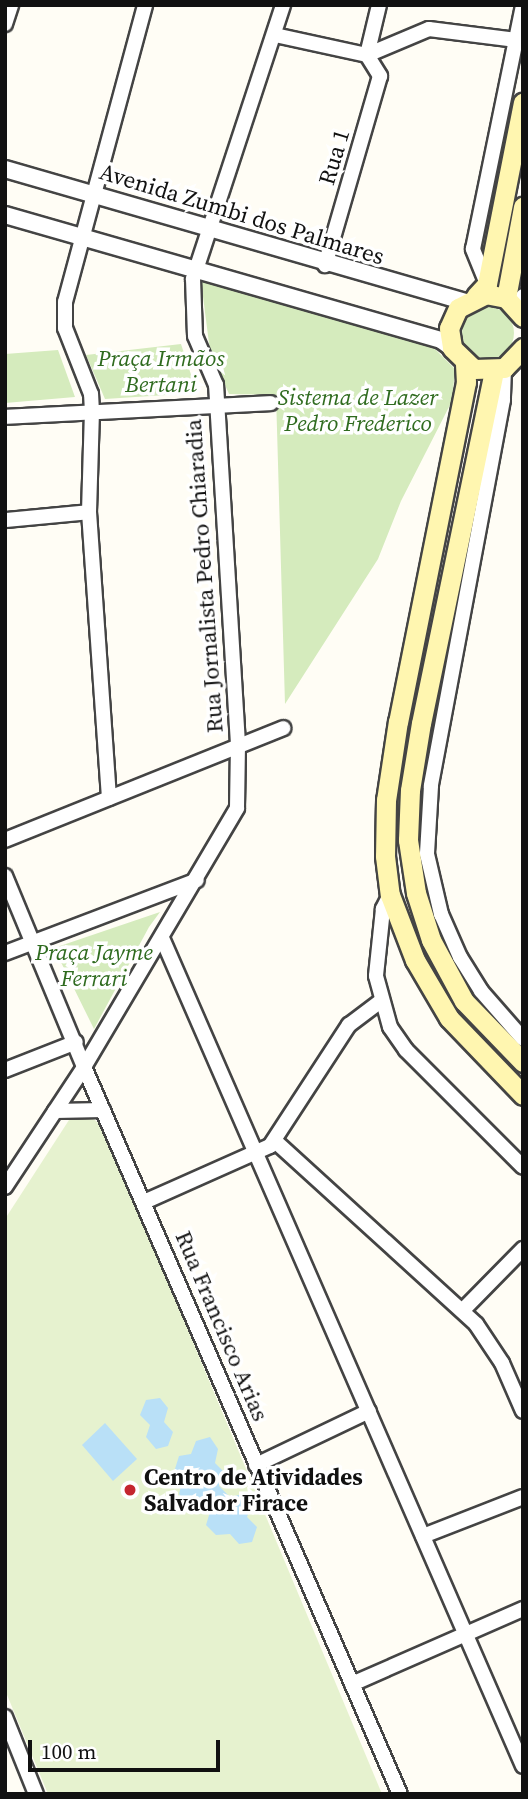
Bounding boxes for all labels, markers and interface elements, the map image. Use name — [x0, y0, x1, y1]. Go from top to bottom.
street label: Rua 1 — [313, 126, 355, 188]
street label: Avenida Zumbi dos Palmares — [96, 158, 388, 270]
park label: Praça Irmãos Bertani — [97, 344, 225, 398]
park label: Sistema de Lazer Pedro Frederico — [278, 383, 438, 437]
street label: Rua Jornalista Pedro Chiaradia — [179, 418, 229, 734]
park label: Praça Jayme Ferrari — [35, 938, 153, 992]
street label: Rua Francisco Arias — [169, 1227, 275, 1425]
place label: Centro de Atividades Salvador Firace — [144, 1463, 363, 1517]
marker: Centro de Atividades Salvador Firace — [122, 1482, 138, 1498]
scale bar — [32, 1726, 224, 1770]
text: 100 m — [41, 1737, 96, 1766]

